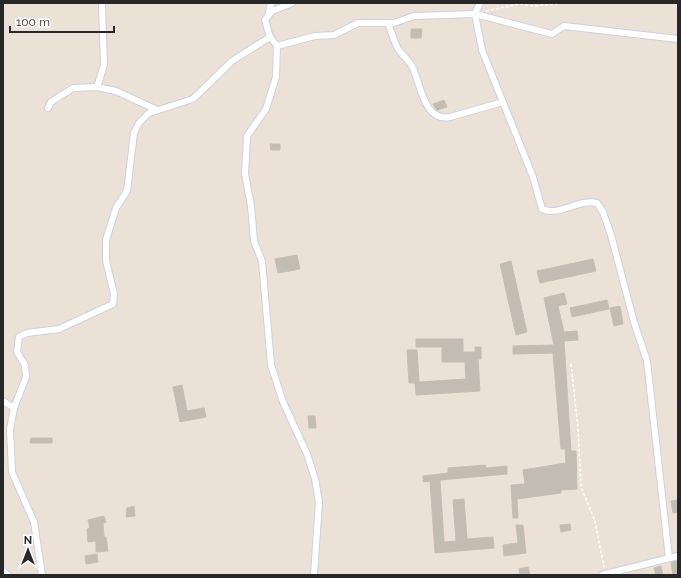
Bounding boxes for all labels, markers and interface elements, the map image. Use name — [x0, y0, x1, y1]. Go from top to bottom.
scale bar — [10, 8, 114, 34]
text: 100 m — [16, 15, 50, 29]
north arrow — [8, 530, 48, 570]
text: N — [24, 534, 32, 547]

